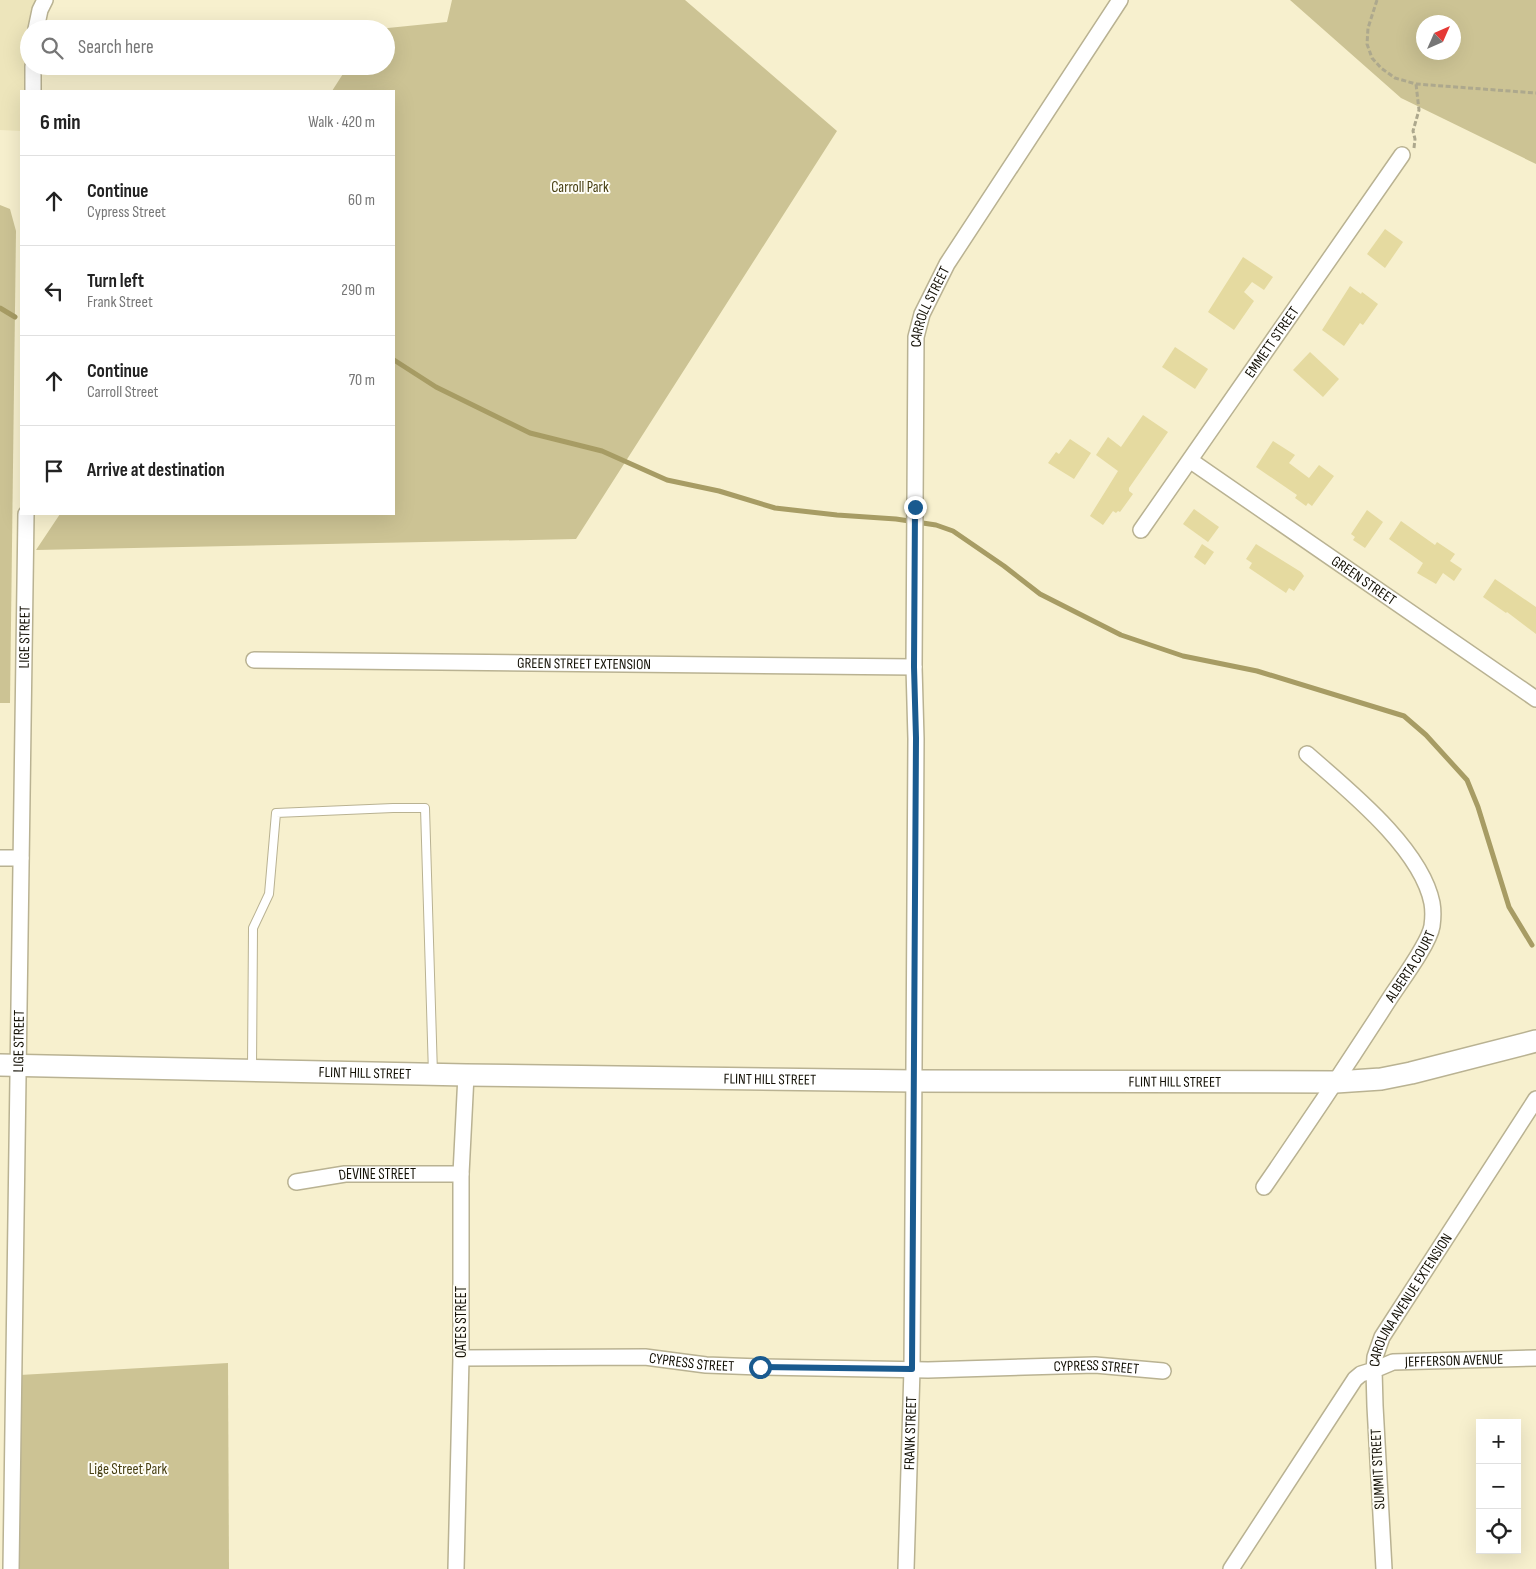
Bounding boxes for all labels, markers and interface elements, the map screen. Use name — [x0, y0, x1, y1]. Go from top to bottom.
north arrow — [1416, 15, 1461, 60]
search box — [20, 20, 395, 75]
icon: search — [38, 34, 66, 62]
text: Search here — [78, 36, 154, 59]
text: 6 min — [40, 110, 81, 135]
text: Walk · 420 m — [308, 113, 375, 132]
park label: Carroll Park — [551, 178, 609, 197]
text: Continue — [87, 180, 148, 203]
icon: ahead — [40, 187, 68, 215]
text: 60 m — [348, 191, 375, 210]
text: Cypress Street — [87, 203, 166, 222]
street label: CARROLL STREET — [906, 263, 954, 347]
text: Turn left — [87, 270, 144, 293]
icon: left — [40, 277, 68, 305]
text: 290 m — [341, 281, 375, 300]
text: Frank Street — [87, 293, 153, 312]
street label: EMMETT STREET — [1240, 303, 1303, 381]
text: Continue — [87, 360, 148, 383]
icon: ahead — [40, 367, 68, 395]
text: 70 m — [349, 371, 375, 390]
text: Carroll Street — [87, 383, 158, 402]
icon: arrive — [40, 457, 68, 485]
text: Arrive at destination — [87, 459, 225, 482]
route end — [904, 496, 927, 519]
street label: GREEN STREET — [1328, 551, 1400, 609]
street label: LIGE STREET — [14, 606, 34, 668]
street label: GREEN STREET EXTENSION — [517, 653, 651, 674]
street label: ALBERTA COURT — [1380, 928, 1440, 1006]
street label: LIGE STREET — [9, 1010, 28, 1072]
street label: FLINT HILL STREET — [318, 1062, 411, 1083]
street label: FLINT HILL STREET — [723, 1069, 816, 1089]
street label: FLINT HILL STREET — [1129, 1072, 1221, 1091]
street label: DEVINE STREET — [337, 1164, 416, 1184]
street label: CAROLINA AVENUE EXTENSION — [1365, 1230, 1456, 1367]
street label: OATES STREET — [452, 1286, 471, 1358]
street label: CYPRESS STREET — [648, 1348, 735, 1376]
street label: JEFFERSON AVENUE — [1404, 1349, 1504, 1371]
street label: CYPRESS STREET — [1053, 1355, 1140, 1378]
route start — [749, 1356, 772, 1379]
street label: FRANK STREET — [899, 1396, 921, 1470]
map controls — [1476, 1419, 1521, 1554]
button: + — [1476, 1419, 1521, 1464]
street label: SUMMIT STREET — [1366, 1428, 1390, 1510]
park label: Lige Street Park — [89, 1460, 168, 1479]
button: − — [1476, 1464, 1521, 1509]
button: locate — [1476, 1509, 1521, 1554]

